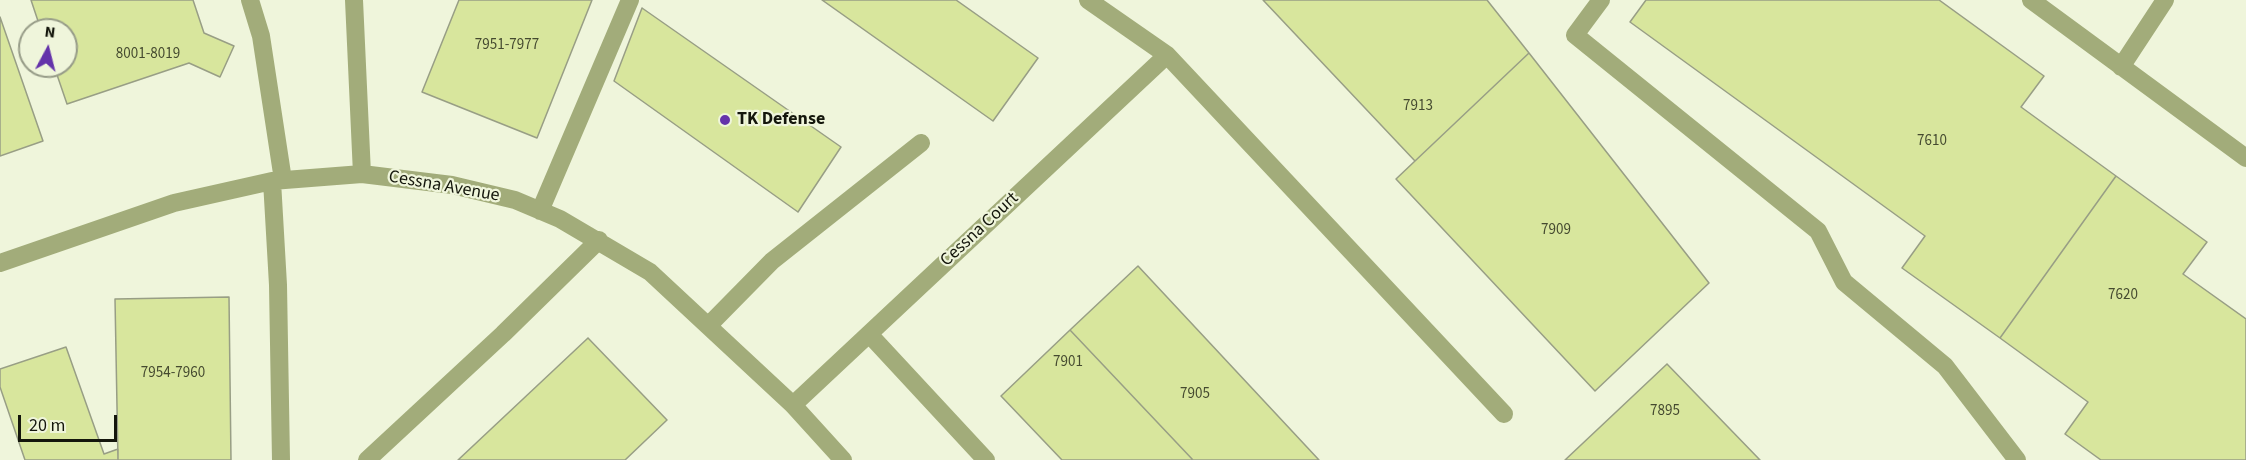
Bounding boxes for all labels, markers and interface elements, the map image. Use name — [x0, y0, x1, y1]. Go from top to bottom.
north arrow — [18, 18, 78, 78]
text: N — [43, 21, 57, 44]
house number: 7951-7977 — [475, 37, 539, 55]
house number: 8001-8019 — [116, 46, 180, 64]
house number: 7913 — [1403, 98, 1433, 116]
place label: TK Defense — [737, 109, 825, 131]
marker: TK Defense — [718, 113, 732, 127]
house number: 7610 — [1917, 133, 1947, 151]
street label: Cessna Avenue — [387, 167, 501, 207]
street label: Cessna Court — [936, 188, 1024, 272]
house number: 7909 — [1541, 222, 1571, 240]
house number: 7620 — [2108, 287, 2138, 305]
house number: 7901 — [1053, 354, 1083, 372]
house number: 7954-7960 — [141, 365, 205, 383]
house number: 7905 — [1180, 386, 1210, 404]
scale bar — [21, 403, 120, 441]
house number: 7895 — [1650, 403, 1680, 421]
text: 20 m — [29, 413, 65, 438]

